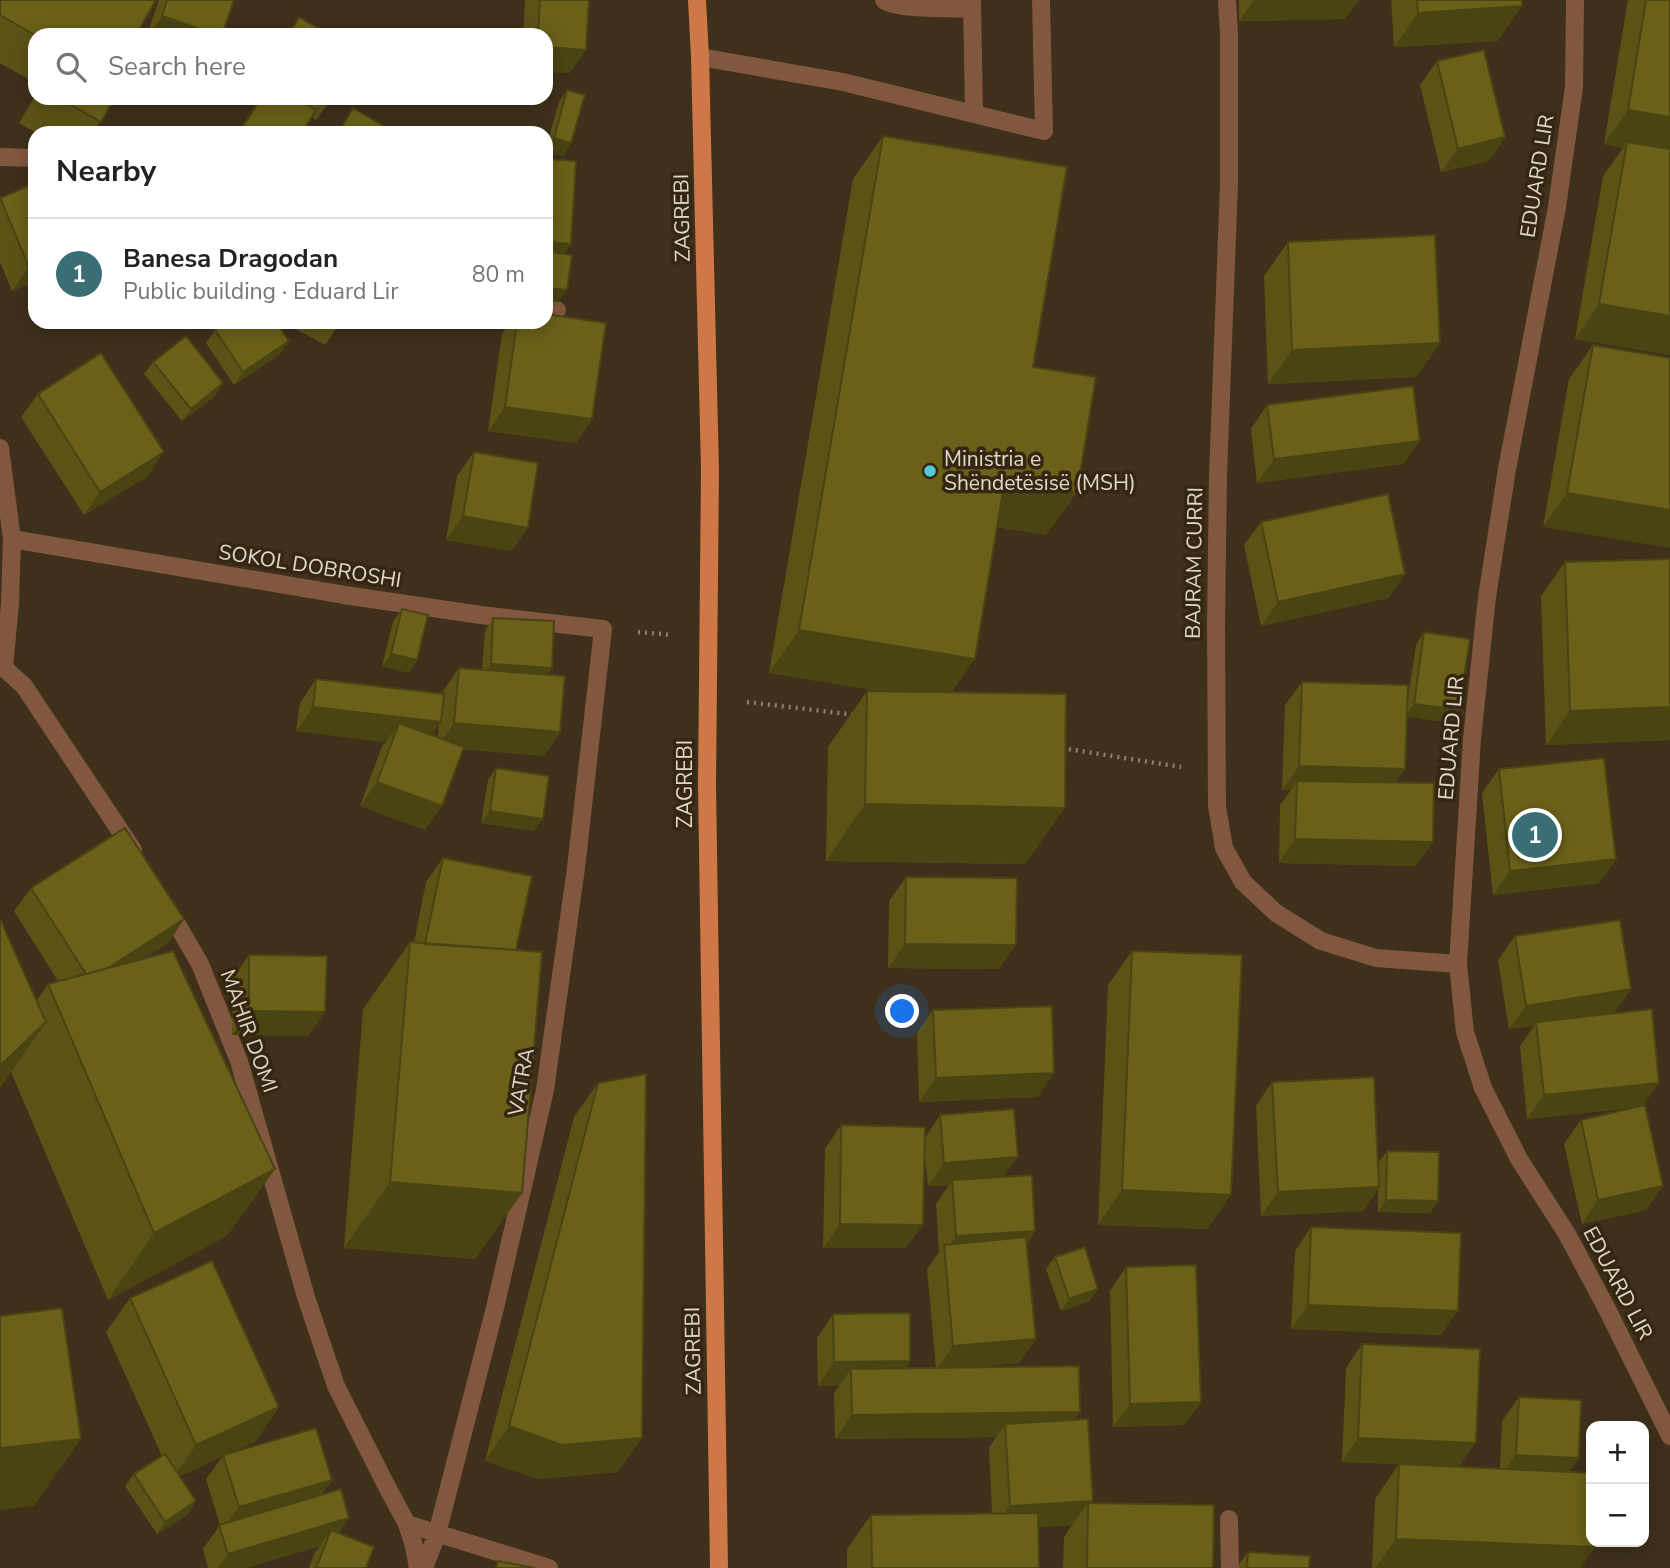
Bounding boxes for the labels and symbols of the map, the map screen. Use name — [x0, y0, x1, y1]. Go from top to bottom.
street label: EDUARD LIR — [1513, 112, 1561, 240]
street label: ZAGREBI — [667, 174, 697, 262]
place label: Ministria e Shëndetësisë (MSH) — [944, 445, 1136, 497]
marker: Ministria e Shëndetësisë (MSH) — [922, 463, 938, 479]
street label: BAJRAM CURRI — [1179, 487, 1209, 639]
street label: SOKOL DOBROSHI — [217, 538, 403, 594]
street label: EDUARD LIR — [1432, 675, 1470, 801]
street label: ZAGREBI — [671, 740, 699, 828]
pin: 1 — [1512, 809, 1558, 861]
street label: MAHIR DOMI — [214, 966, 284, 1096]
your location — [885, 994, 919, 1028]
street label: VATRA — [501, 1046, 541, 1119]
street label: EDUARD LIR — [1576, 1222, 1660, 1344]
street label: ZAGREBI — [678, 1307, 708, 1395]

